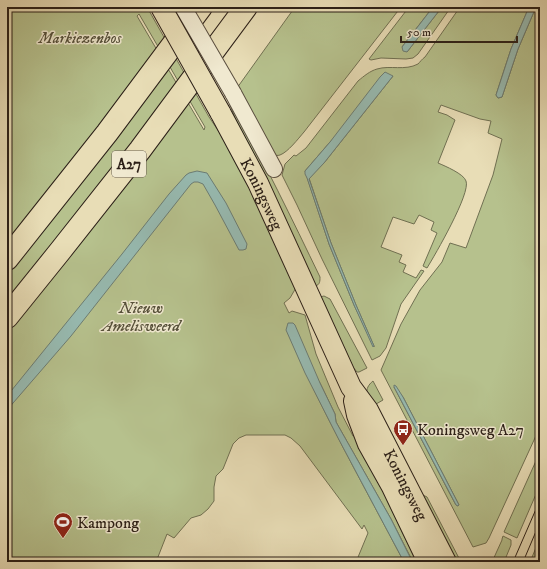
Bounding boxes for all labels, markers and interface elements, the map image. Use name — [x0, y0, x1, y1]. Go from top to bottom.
scale bar — [401, 18, 517, 44]
text: 50 m — [407, 25, 431, 40]
park label: Markiezenbos — [38, 28, 122, 48]
road number: A27 — [112, 151, 146, 177]
street label: Koningsweg — [235, 155, 287, 233]
park label: Nieuw Amelisweerd — [100, 298, 183, 336]
bus stop icon: Koningsweg A27 — [392, 418, 414, 446]
place label: Koningsweg A27 — [417, 420, 524, 440]
street label: Koningsweg — [379, 446, 432, 524]
sports icon: Kampong — [52, 511, 74, 539]
place label: Kampong — [77, 513, 139, 533]

